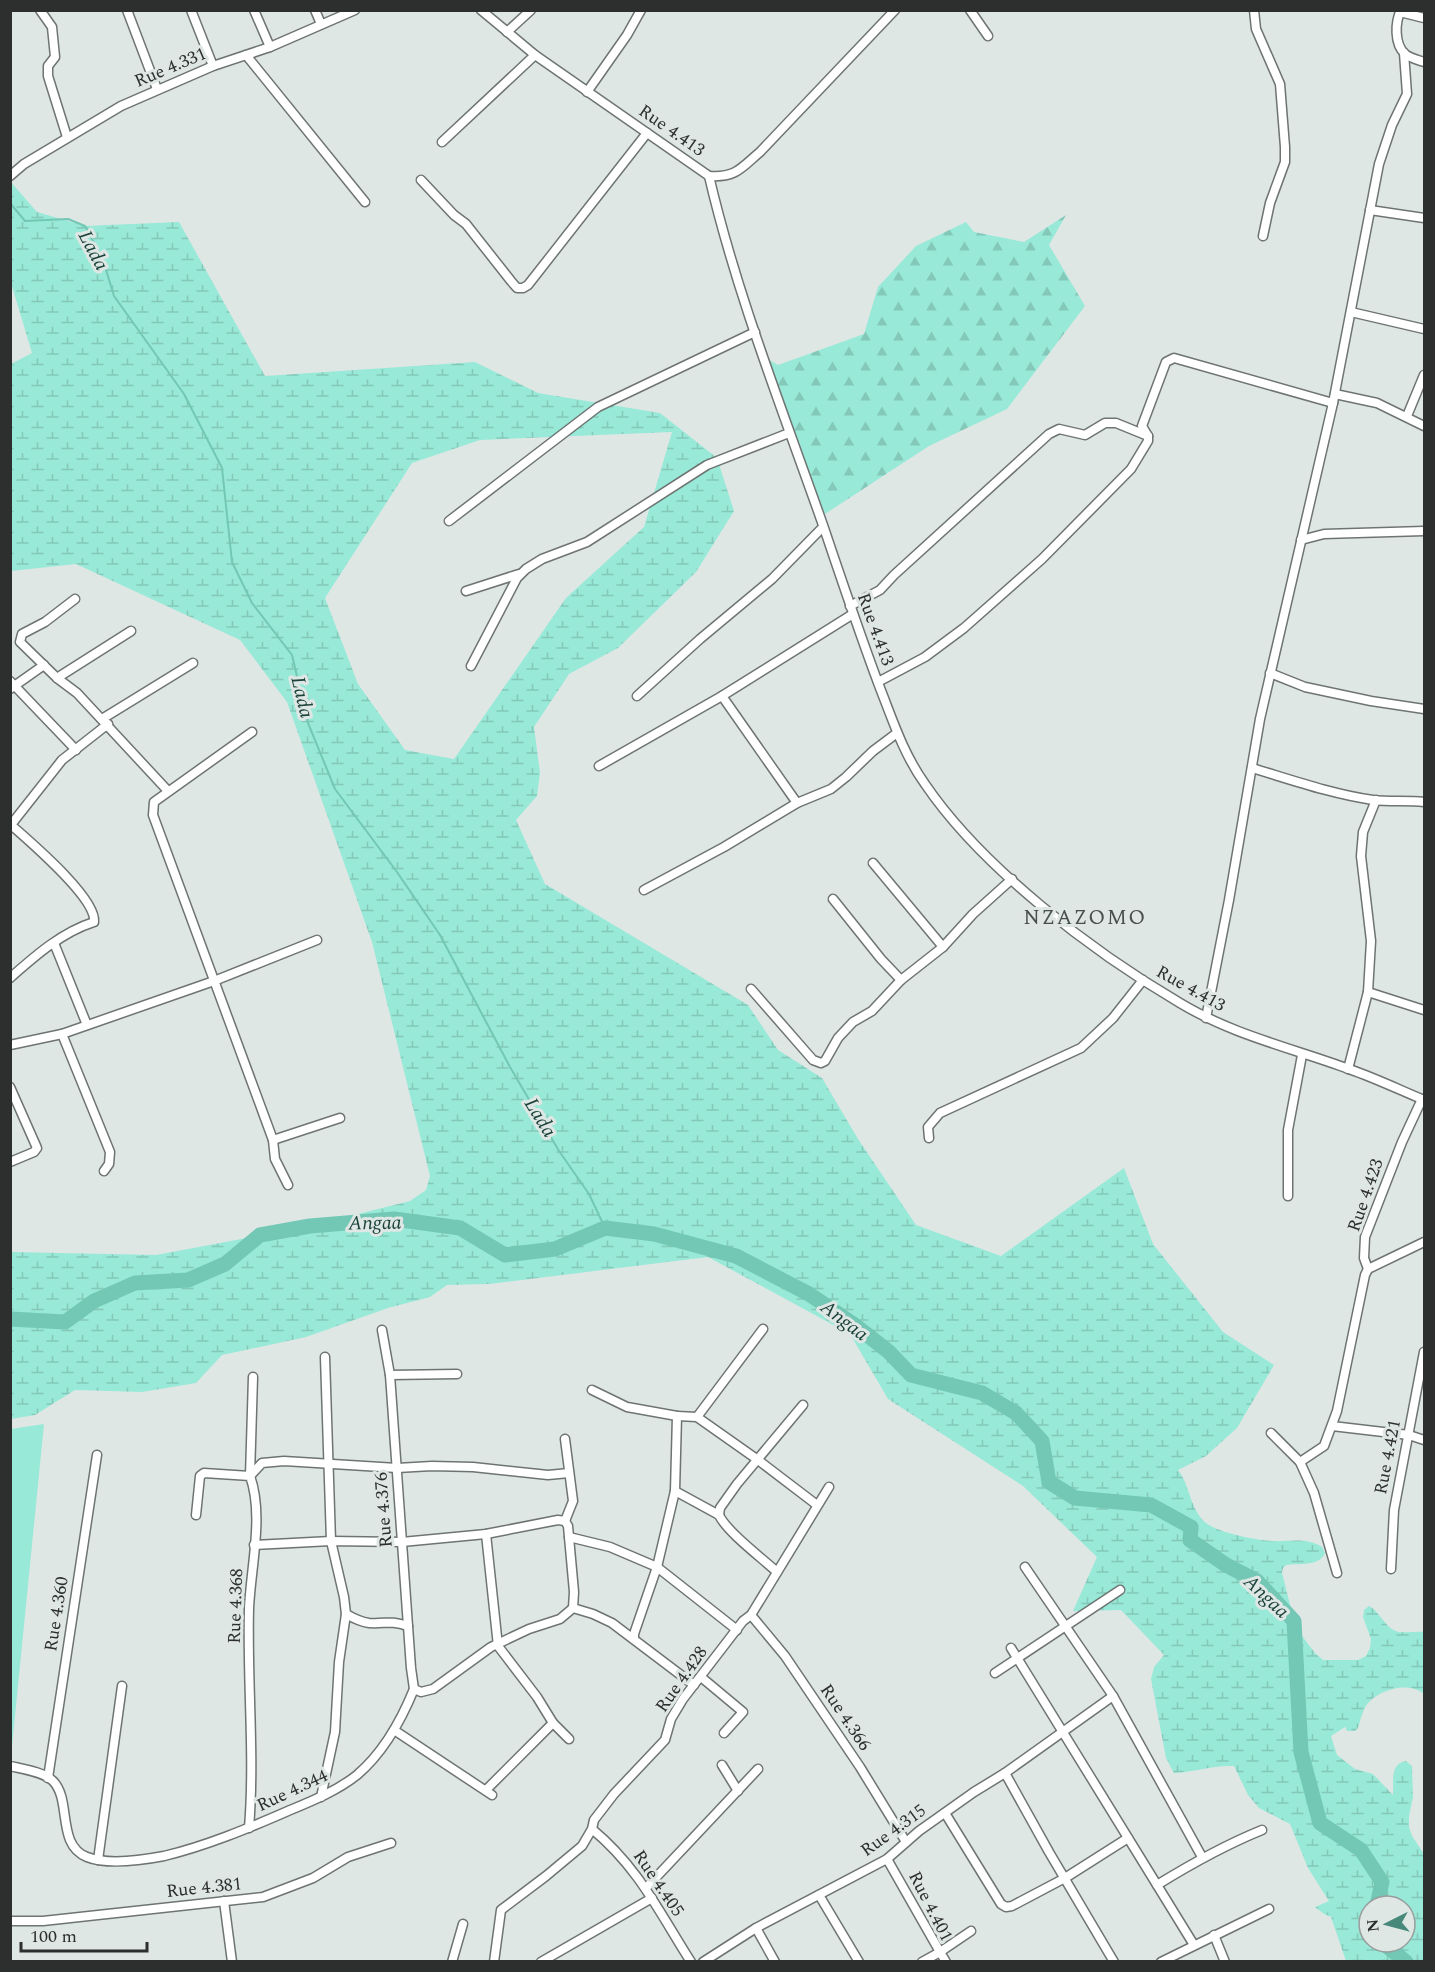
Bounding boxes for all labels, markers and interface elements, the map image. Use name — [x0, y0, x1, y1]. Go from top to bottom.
street label: Rue 4.331 — [130, 40, 210, 95]
street label: Rue 4.413 — [633, 98, 710, 163]
water label: Lada — [70, 225, 116, 276]
street label: Rue 4.413 — [850, 589, 901, 669]
water label: Lada — [282, 673, 322, 721]
district label: NZAZOMO — [1023, 902, 1147, 934]
street label: Rue 4.413 — [1151, 958, 1230, 1019]
water label: Lada — [516, 1092, 564, 1143]
street label: Rue 4.423 — [1340, 1155, 1391, 1235]
water label: Angaa — [347, 1208, 402, 1238]
water label: Angaa — [813, 1292, 875, 1349]
street label: Rue 4.421 — [1367, 1417, 1408, 1497]
street label: Rue 4.376 — [367, 1471, 400, 1549]
water label: Angaa — [1236, 1567, 1296, 1626]
street label: Rue 4.368 — [221, 1568, 250, 1644]
street label: Rue 4.360 — [37, 1575, 76, 1654]
street label: Rue 4.428 — [649, 1641, 714, 1718]
street label: Rue 4.366 — [813, 1678, 878, 1756]
street label: Rue 4.344 — [252, 1762, 332, 1819]
street label: Rue 4.315 — [855, 1797, 932, 1864]
street label: Rue 4.405 — [626, 1844, 691, 1922]
street label: Rue 4.401 — [901, 1866, 960, 1946]
street label: Rue 4.381 — [165, 1870, 243, 1905]
north arrow — [1357, 1894, 1417, 1954]
scale bar — [21, 1915, 147, 1953]
text: N — [1360, 1918, 1386, 1933]
text: 100 m — [30, 1923, 77, 1950]

